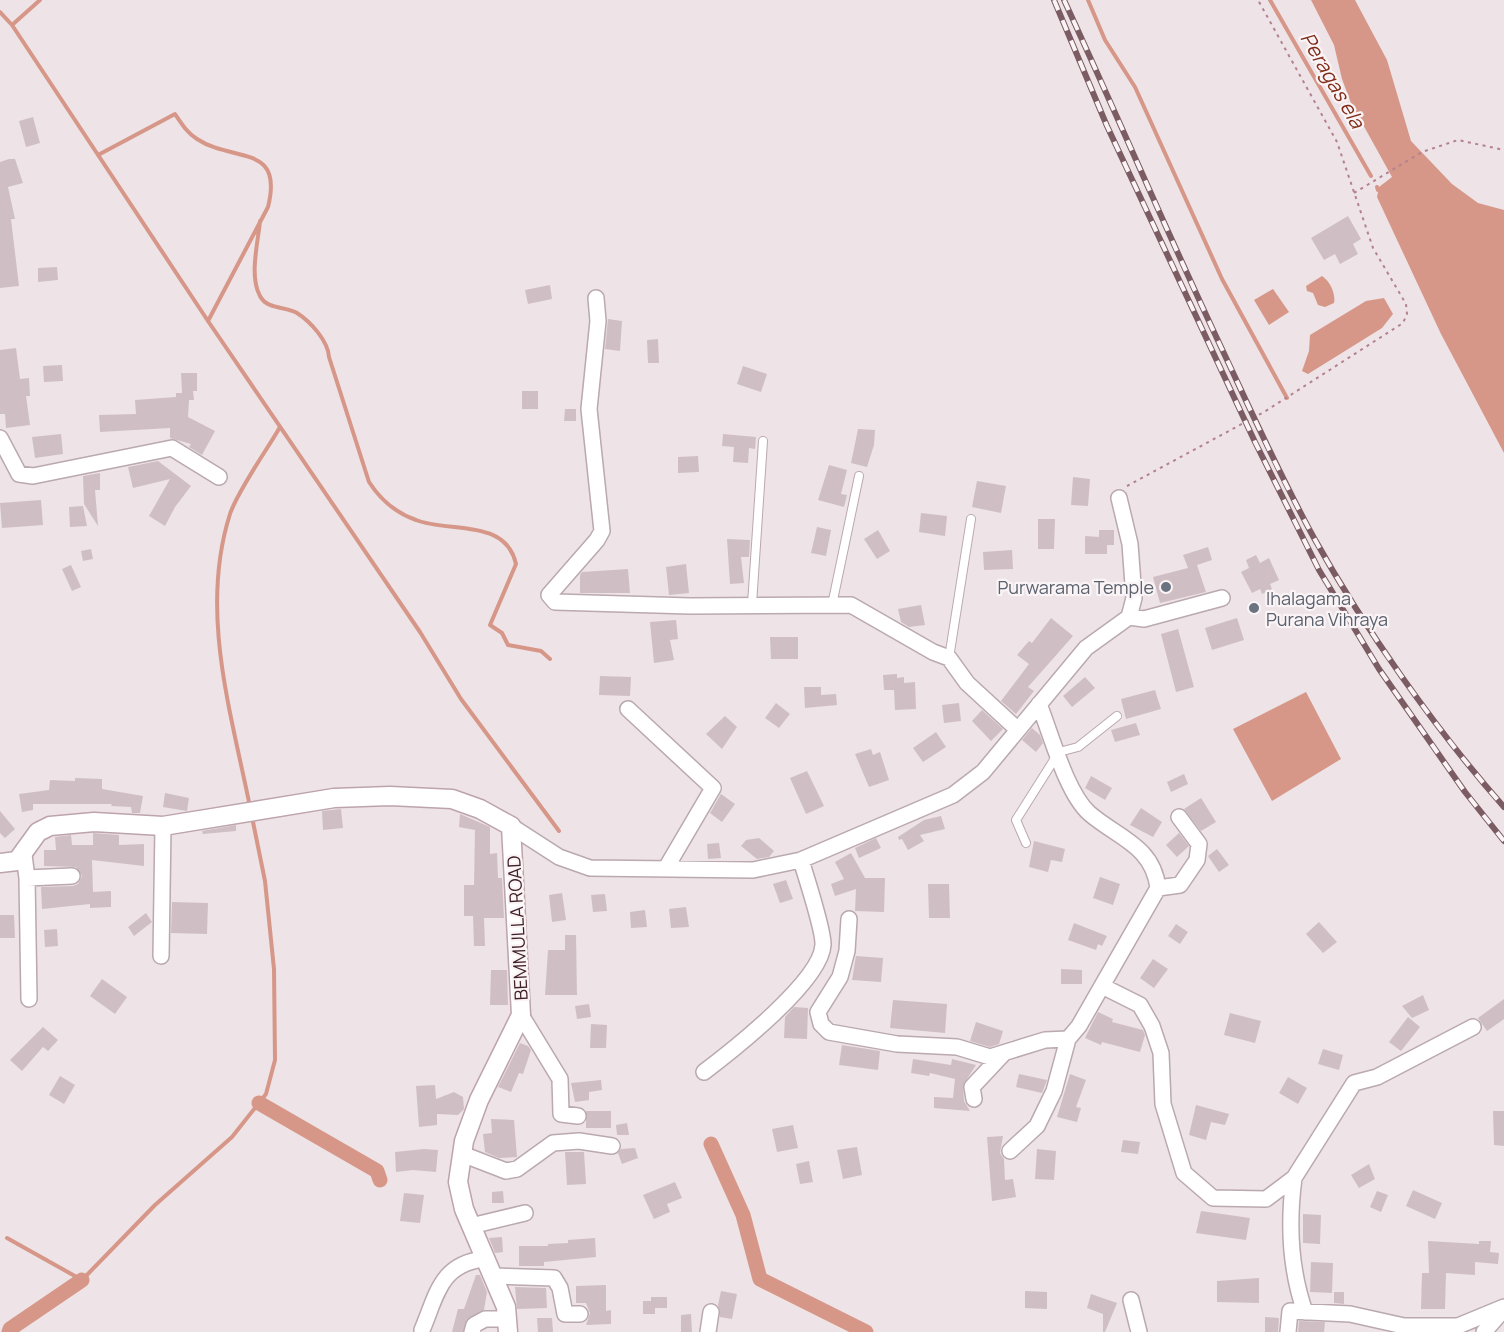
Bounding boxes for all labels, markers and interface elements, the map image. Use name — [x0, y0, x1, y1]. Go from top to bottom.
water label: Peragas ela — [1295, 27, 1372, 134]
place label: Purwarama Temple — [997, 575, 1154, 599]
marker: Purwarama Temple — [1159, 580, 1173, 594]
place label: Ihalagama Purana Vihraya — [1266, 586, 1388, 631]
marker: Ihalagama Purana Vihraya — [1247, 601, 1261, 615]
street label: BEMMULLA ROAD — [501, 855, 533, 1001]

